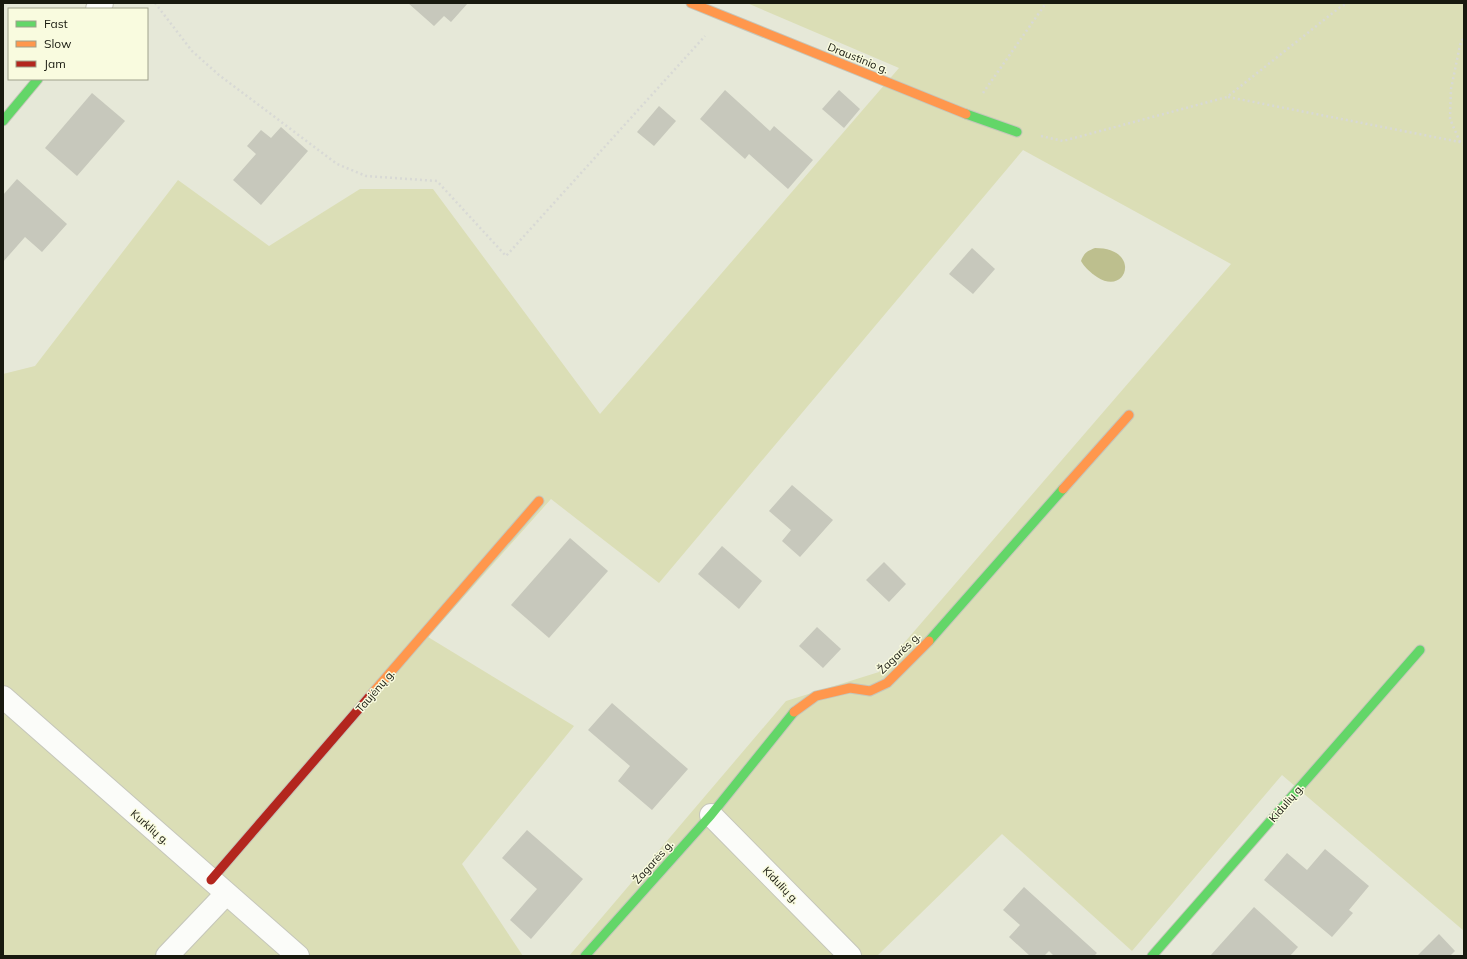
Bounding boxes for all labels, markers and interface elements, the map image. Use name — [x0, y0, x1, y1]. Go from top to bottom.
legend — [8, 8, 148, 80]
text: Fast — [44, 16, 68, 31]
text: Slow — [44, 36, 72, 51]
street label: Draustinio g. — [826, 39, 890, 77]
text: Jam — [44, 56, 66, 71]
street label: Žagarės g. — [875, 629, 923, 677]
street label: Taujėnų g. — [353, 667, 397, 715]
street label: Kidulių g. — [1266, 781, 1306, 825]
street label: Kurklių g. — [128, 806, 172, 848]
street label: Žagarės g. — [630, 837, 676, 887]
street label: Kidulių g. — [760, 864, 802, 906]

